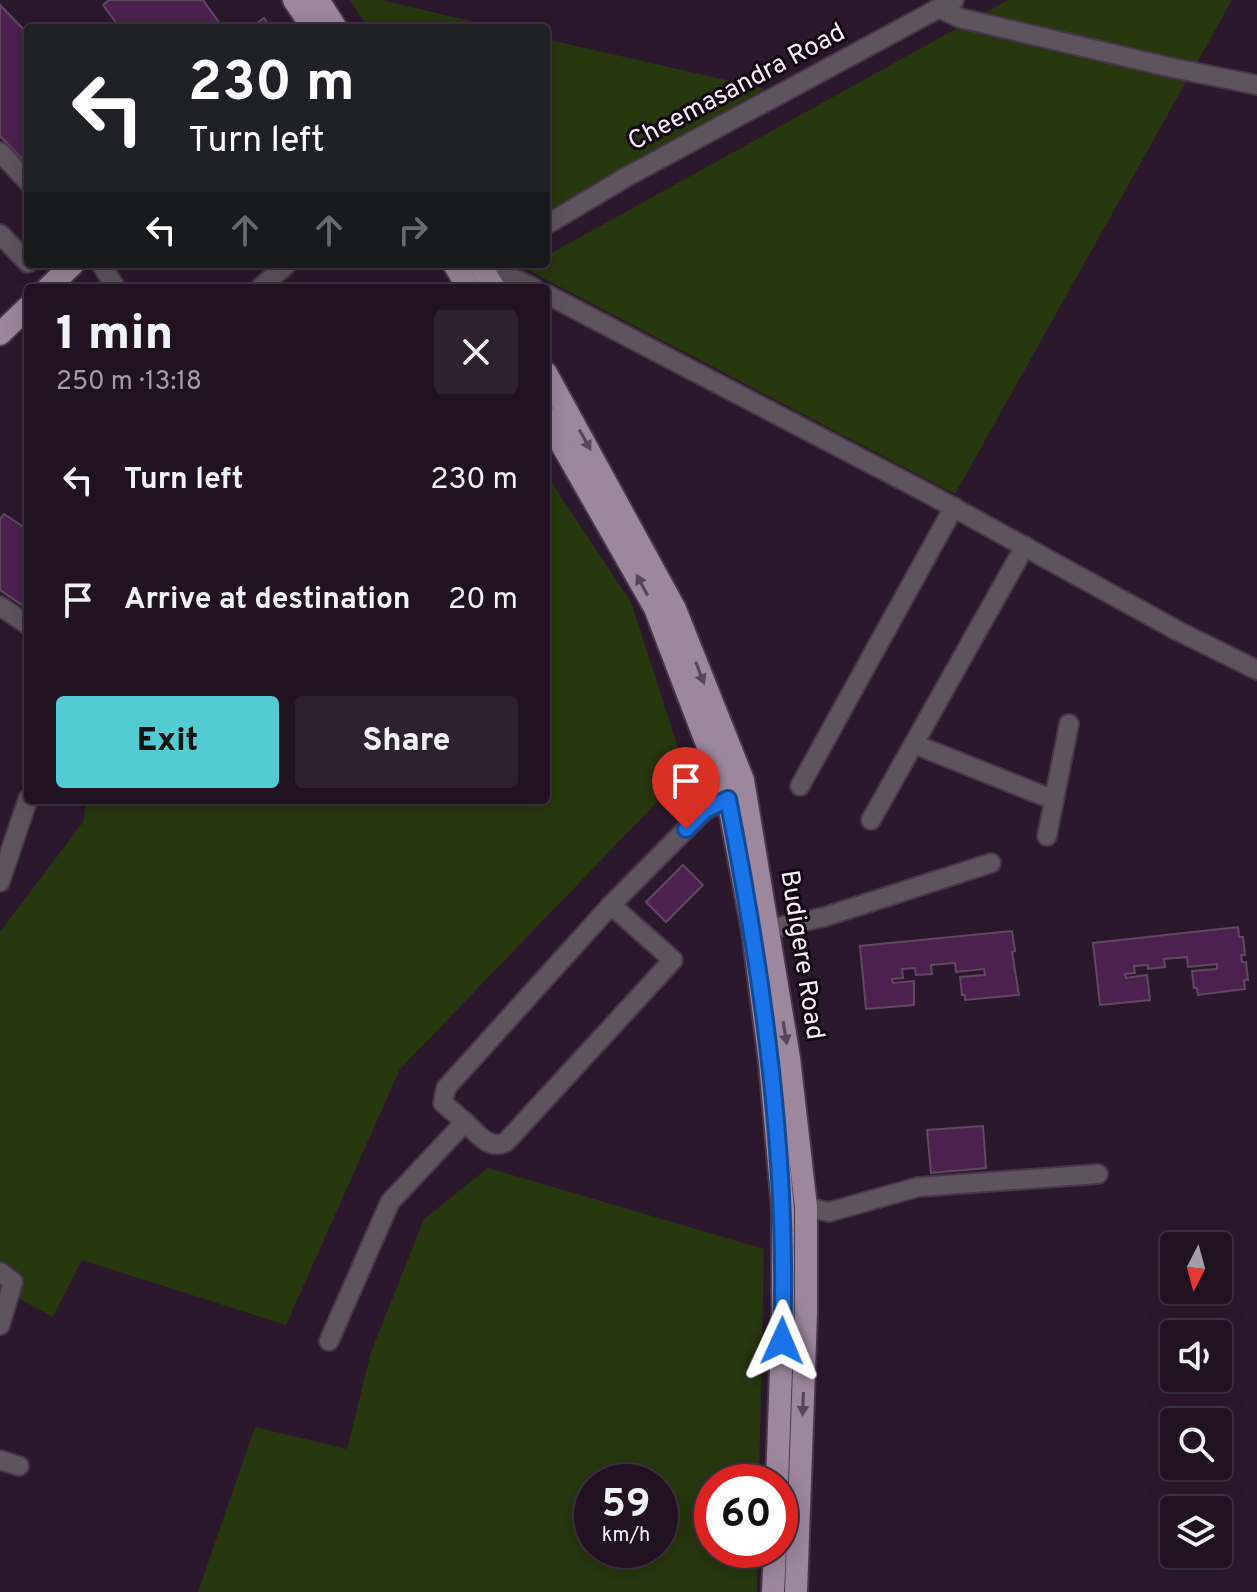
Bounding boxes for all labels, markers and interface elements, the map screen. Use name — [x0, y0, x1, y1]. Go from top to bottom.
street label: Cheemasandra Road — [623, 17, 851, 159]
text: 230 m — [188, 50, 355, 120]
icon: left — [56, 56, 160, 160]
text: Turn left — [188, 119, 325, 165]
icon: left — [139, 208, 183, 252]
icon: ahead — [223, 208, 267, 252]
icon: ahead — [307, 208, 351, 252]
icon: right — [391, 208, 435, 252]
text: 1 min — [56, 306, 173, 366]
button: close — [434, 310, 518, 394]
text: 250 m · 13:18 — [56, 366, 202, 399]
one-way arrow — [578, 429, 592, 452]
icon: left — [56, 458, 100, 502]
text: Turn left — [124, 462, 244, 499]
text: 230 m — [430, 462, 518, 499]
one-way arrow — [636, 573, 649, 596]
icon: arrive — [56, 578, 100, 622]
text: Arrive at destination — [124, 582, 410, 619]
text: 20 m — [448, 582, 518, 619]
one-way arrow — [694, 661, 707, 685]
button: Exit — [56, 696, 279, 788]
button: Share — [295, 696, 518, 788]
pin — [652, 747, 720, 829]
icon: arrive — [664, 759, 708, 803]
street label: Budigere Road — [771, 868, 831, 1042]
one-way arrow — [779, 1021, 792, 1046]
north arrow — [1160, 1232, 1232, 1304]
map controls — [1160, 1232, 1232, 1568]
position arrow — [740, 1299, 824, 1383]
button: sound — [1160, 1320, 1232, 1392]
one-way arrow — [796, 1392, 809, 1417]
button: search — [1160, 1408, 1232, 1480]
speed limit sign: 60 — [694, 1464, 798, 1568]
text: 59 — [601, 1481, 651, 1531]
button: layers — [1160, 1496, 1232, 1568]
text: km/h — [602, 1523, 650, 1549]

